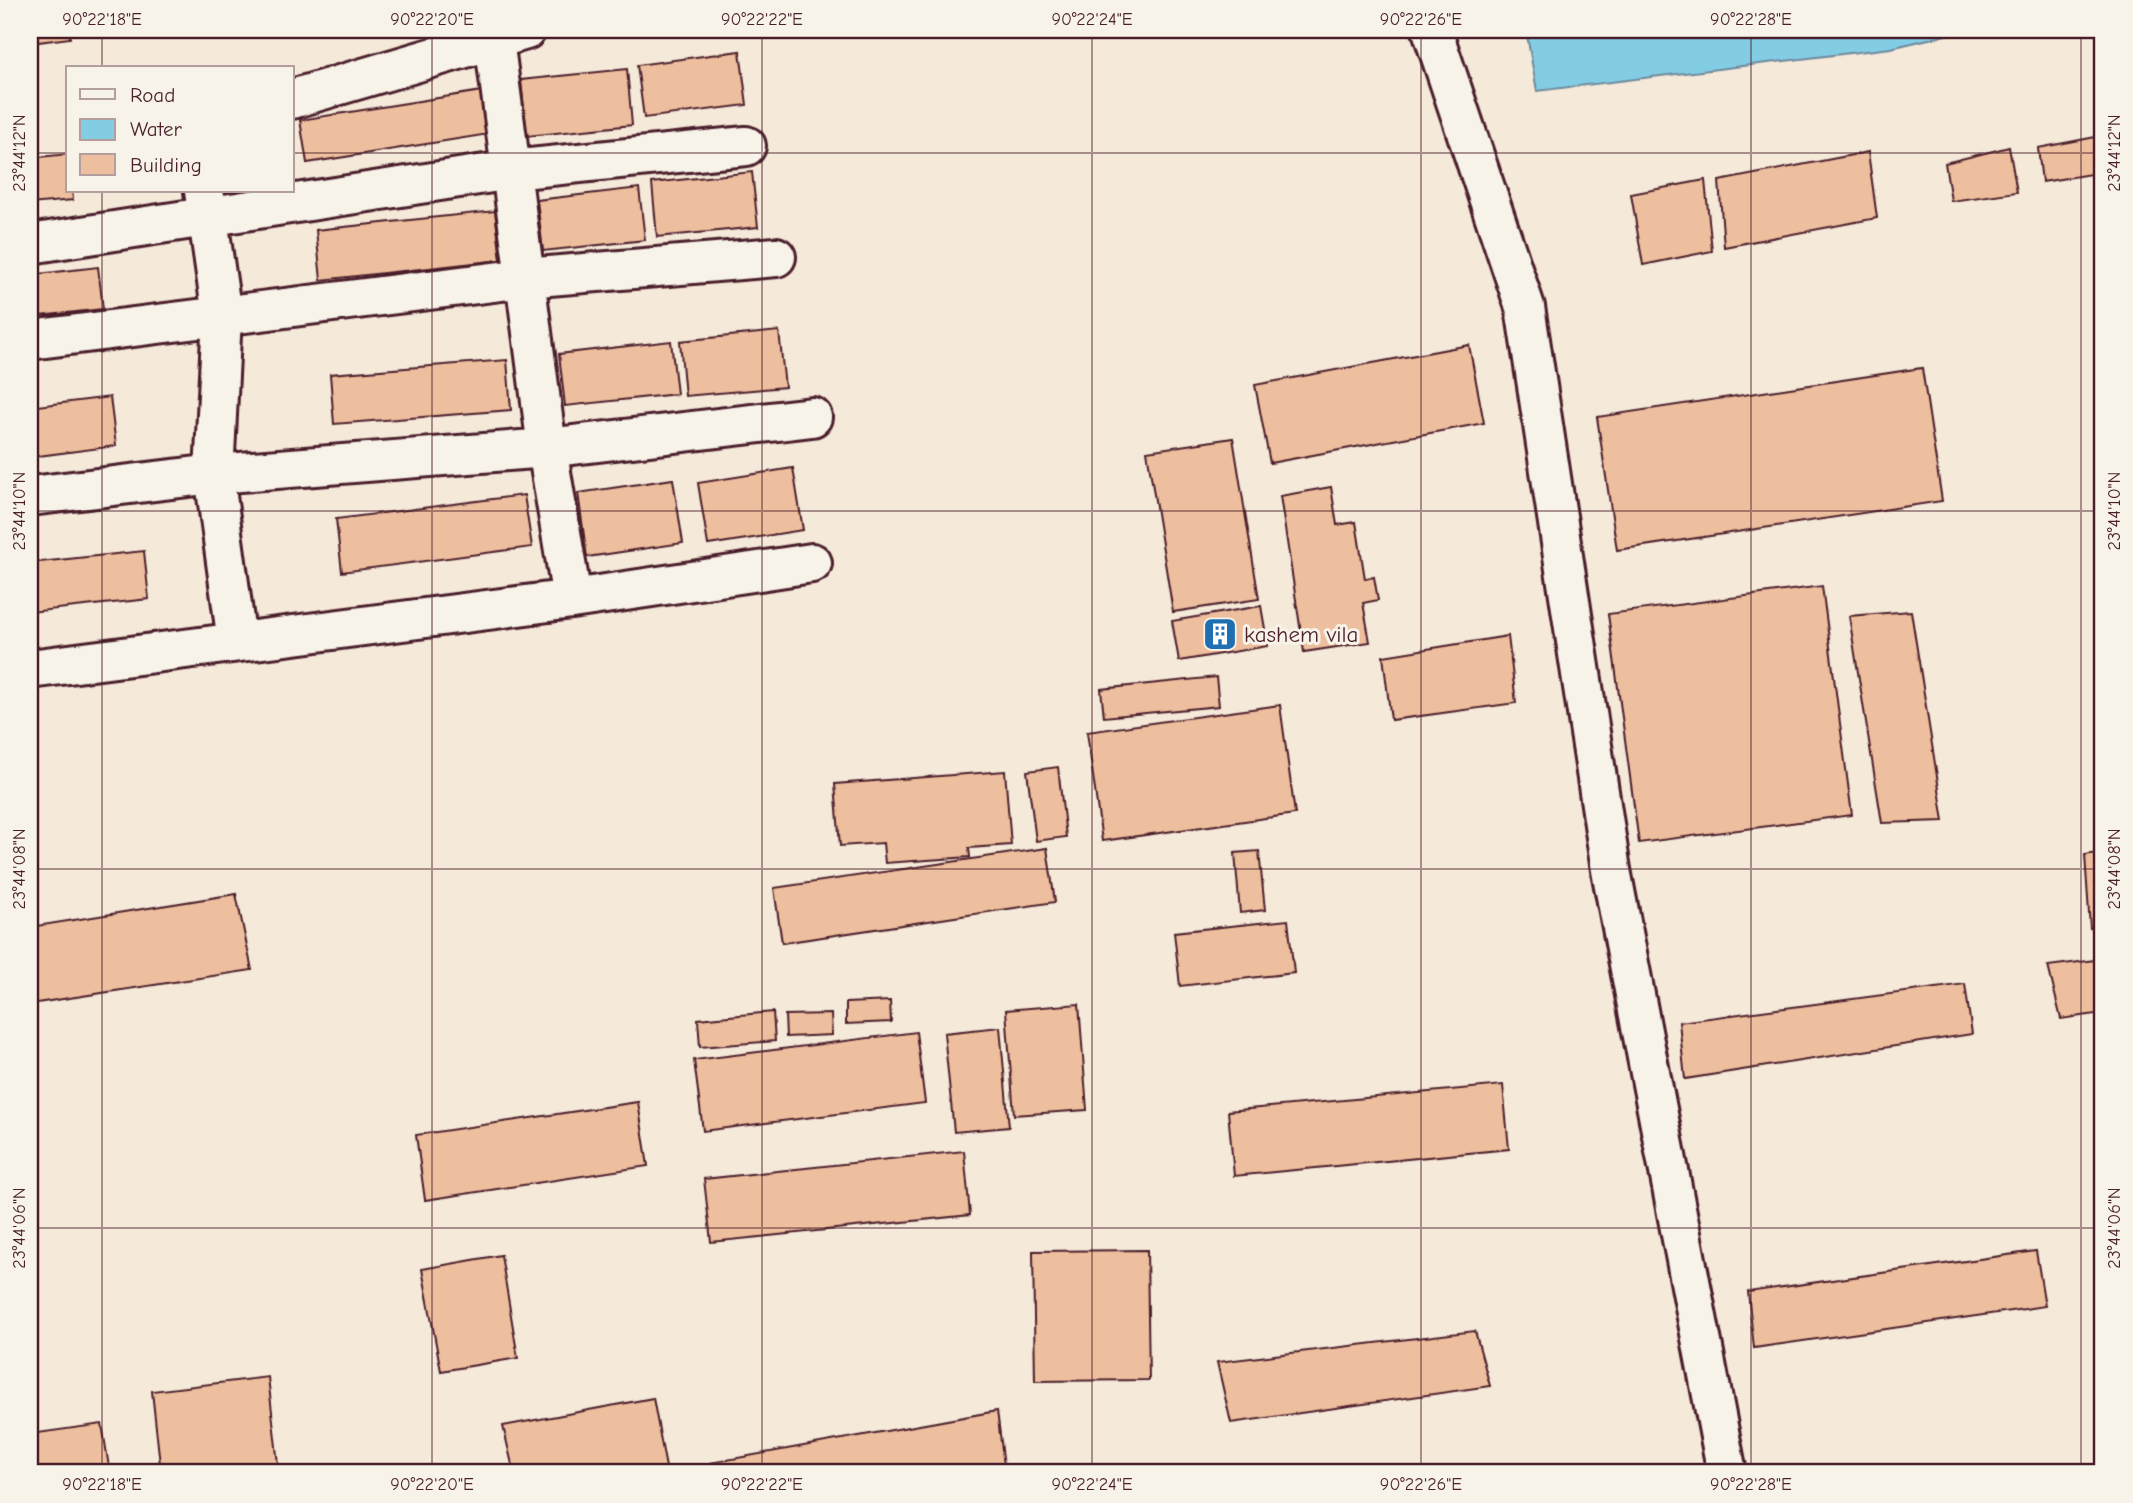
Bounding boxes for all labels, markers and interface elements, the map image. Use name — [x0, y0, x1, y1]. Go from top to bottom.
text: 90°22'18"E — [62, 9, 142, 30]
text: 90°22'20"E — [390, 9, 474, 30]
text: 90°22'22"E — [721, 9, 803, 30]
text: 90°22'24"E — [1051, 9, 1133, 30]
text: 90°22'26"E — [1380, 9, 1462, 30]
text: 90°22'28"E — [1710, 9, 1792, 30]
legend — [66, 66, 294, 192]
text: Road — [130, 83, 175, 107]
text: 23°44'12"N — [9, 114, 30, 192]
text: 23°44'12"N — [2104, 114, 2125, 192]
text: Water — [130, 117, 183, 141]
text: Building — [130, 153, 202, 177]
text: 23°44'10"N — [9, 472, 30, 550]
text: 23°44'10"N — [2104, 472, 2125, 550]
building icon: kashem vila — [1201, 615, 1239, 653]
place label: kashem vila — [1244, 621, 1358, 648]
text: 23°44'08"N — [9, 829, 30, 909]
text: 23°44'08"N — [2104, 829, 2125, 909]
text: 23°44'06"N — [9, 1187, 30, 1269]
text: 23°44'06"N — [2104, 1187, 2125, 1269]
text: 90°22'18"E — [62, 1474, 142, 1495]
text: 90°22'20"E — [390, 1474, 474, 1495]
text: 90°22'22"E — [721, 1474, 803, 1495]
text: 90°22'24"E — [1051, 1474, 1133, 1495]
text: 90°22'26"E — [1380, 1474, 1462, 1495]
text: 90°22'28"E — [1710, 1474, 1792, 1495]

